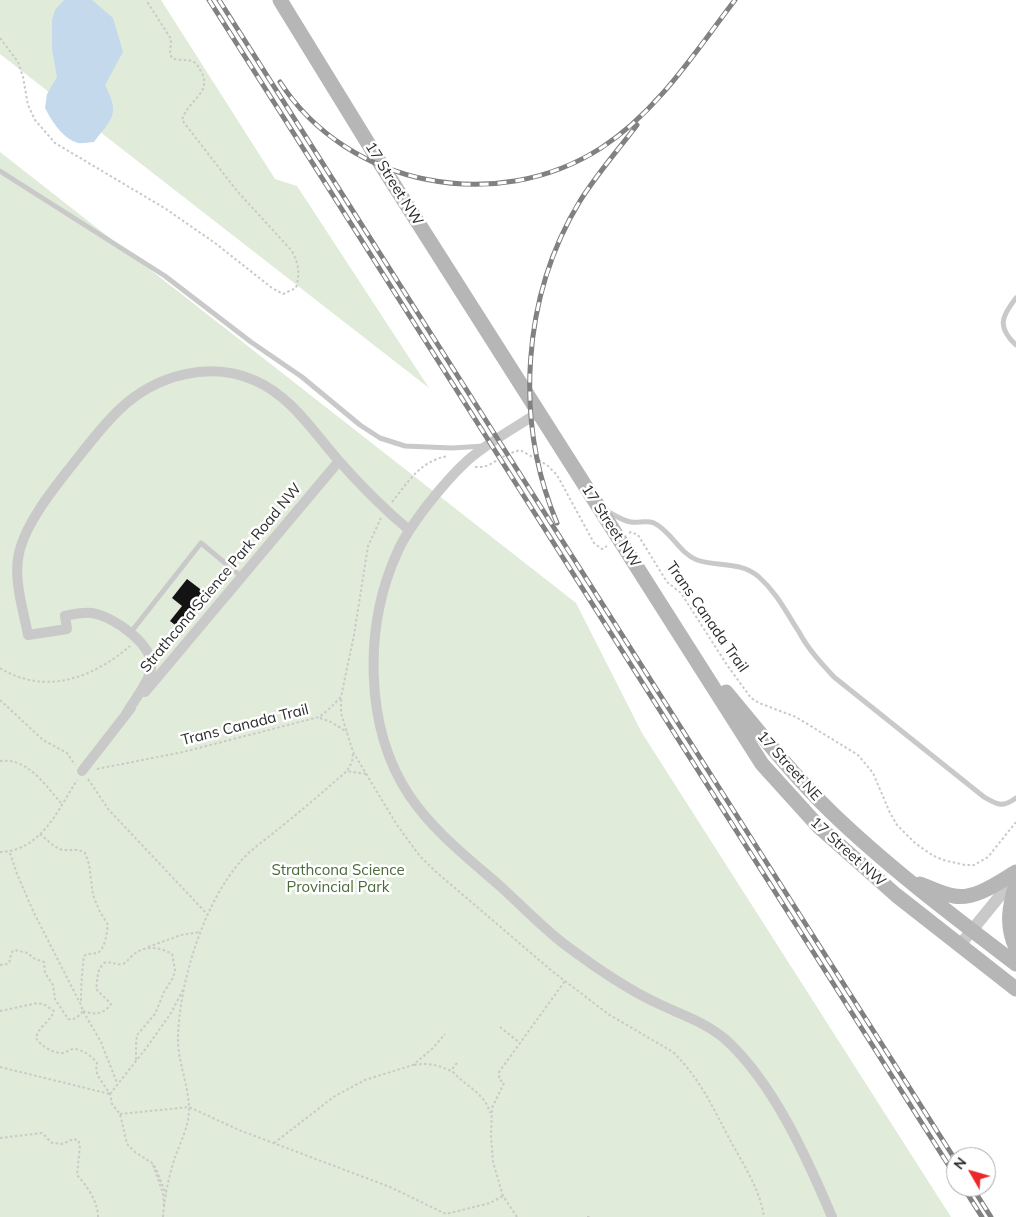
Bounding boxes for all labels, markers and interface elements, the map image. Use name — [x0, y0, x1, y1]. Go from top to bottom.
street label: 17 Street NW — [361, 139, 427, 229]
street label: Strathcona Science Park Road NW — [137, 480, 305, 676]
street label: 17 Street NW — [578, 481, 644, 571]
street label: Trans Canada Trail — [662, 558, 752, 676]
street label: Trans Canada Trail — [179, 700, 311, 750]
street label: 17 Street NE — [753, 728, 825, 804]
street label: 17 Street NW — [807, 813, 889, 891]
park label: Strathcona Science Provincial Park — [271, 861, 405, 896]
north arrow — [946, 1147, 996, 1197]
text: N — [950, 1154, 970, 1173]

